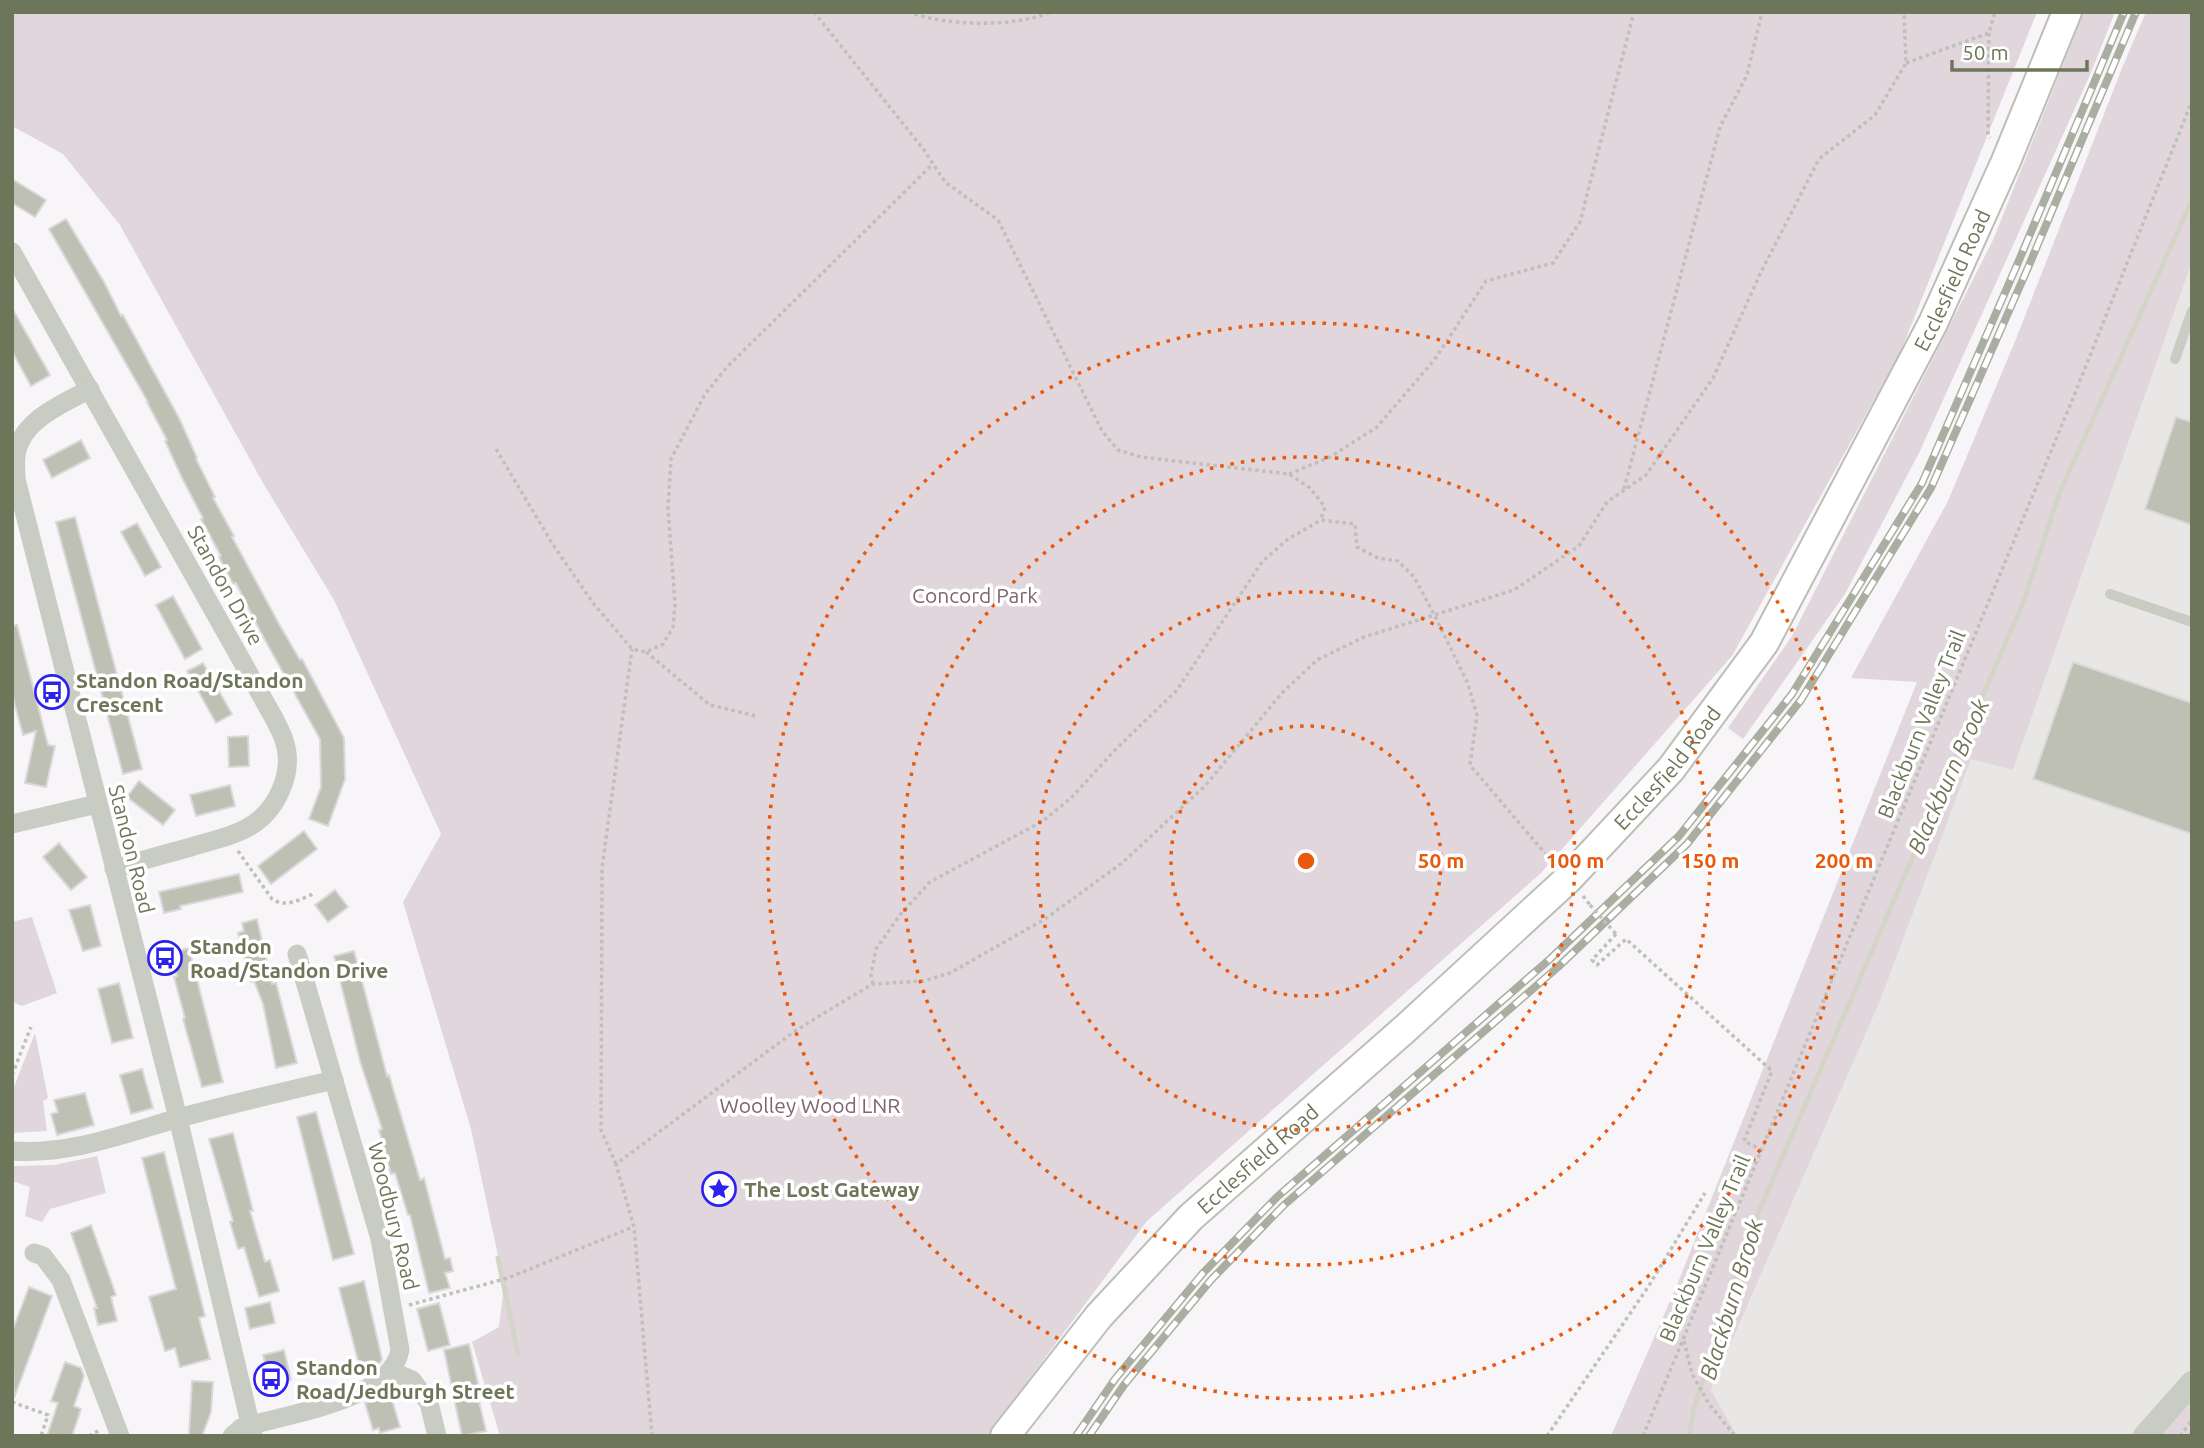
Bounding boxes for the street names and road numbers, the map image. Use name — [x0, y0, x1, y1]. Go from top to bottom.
street label: Ecclesfield Road — [1908, 205, 1995, 355]
street label: Standon Drive — [183, 521, 269, 649]
street label: Blackburn Valley Trail — [1872, 626, 1970, 822]
street label: Ecclesfield Road — [1609, 702, 1725, 834]
street label: Standon Road — [104, 782, 160, 916]
street label: Ecclesfield Road — [1192, 1099, 1323, 1218]
street label: Woodbury Road — [364, 1139, 424, 1293]
street label: Blackburn Valley Trail — [1654, 1151, 1754, 1345]

